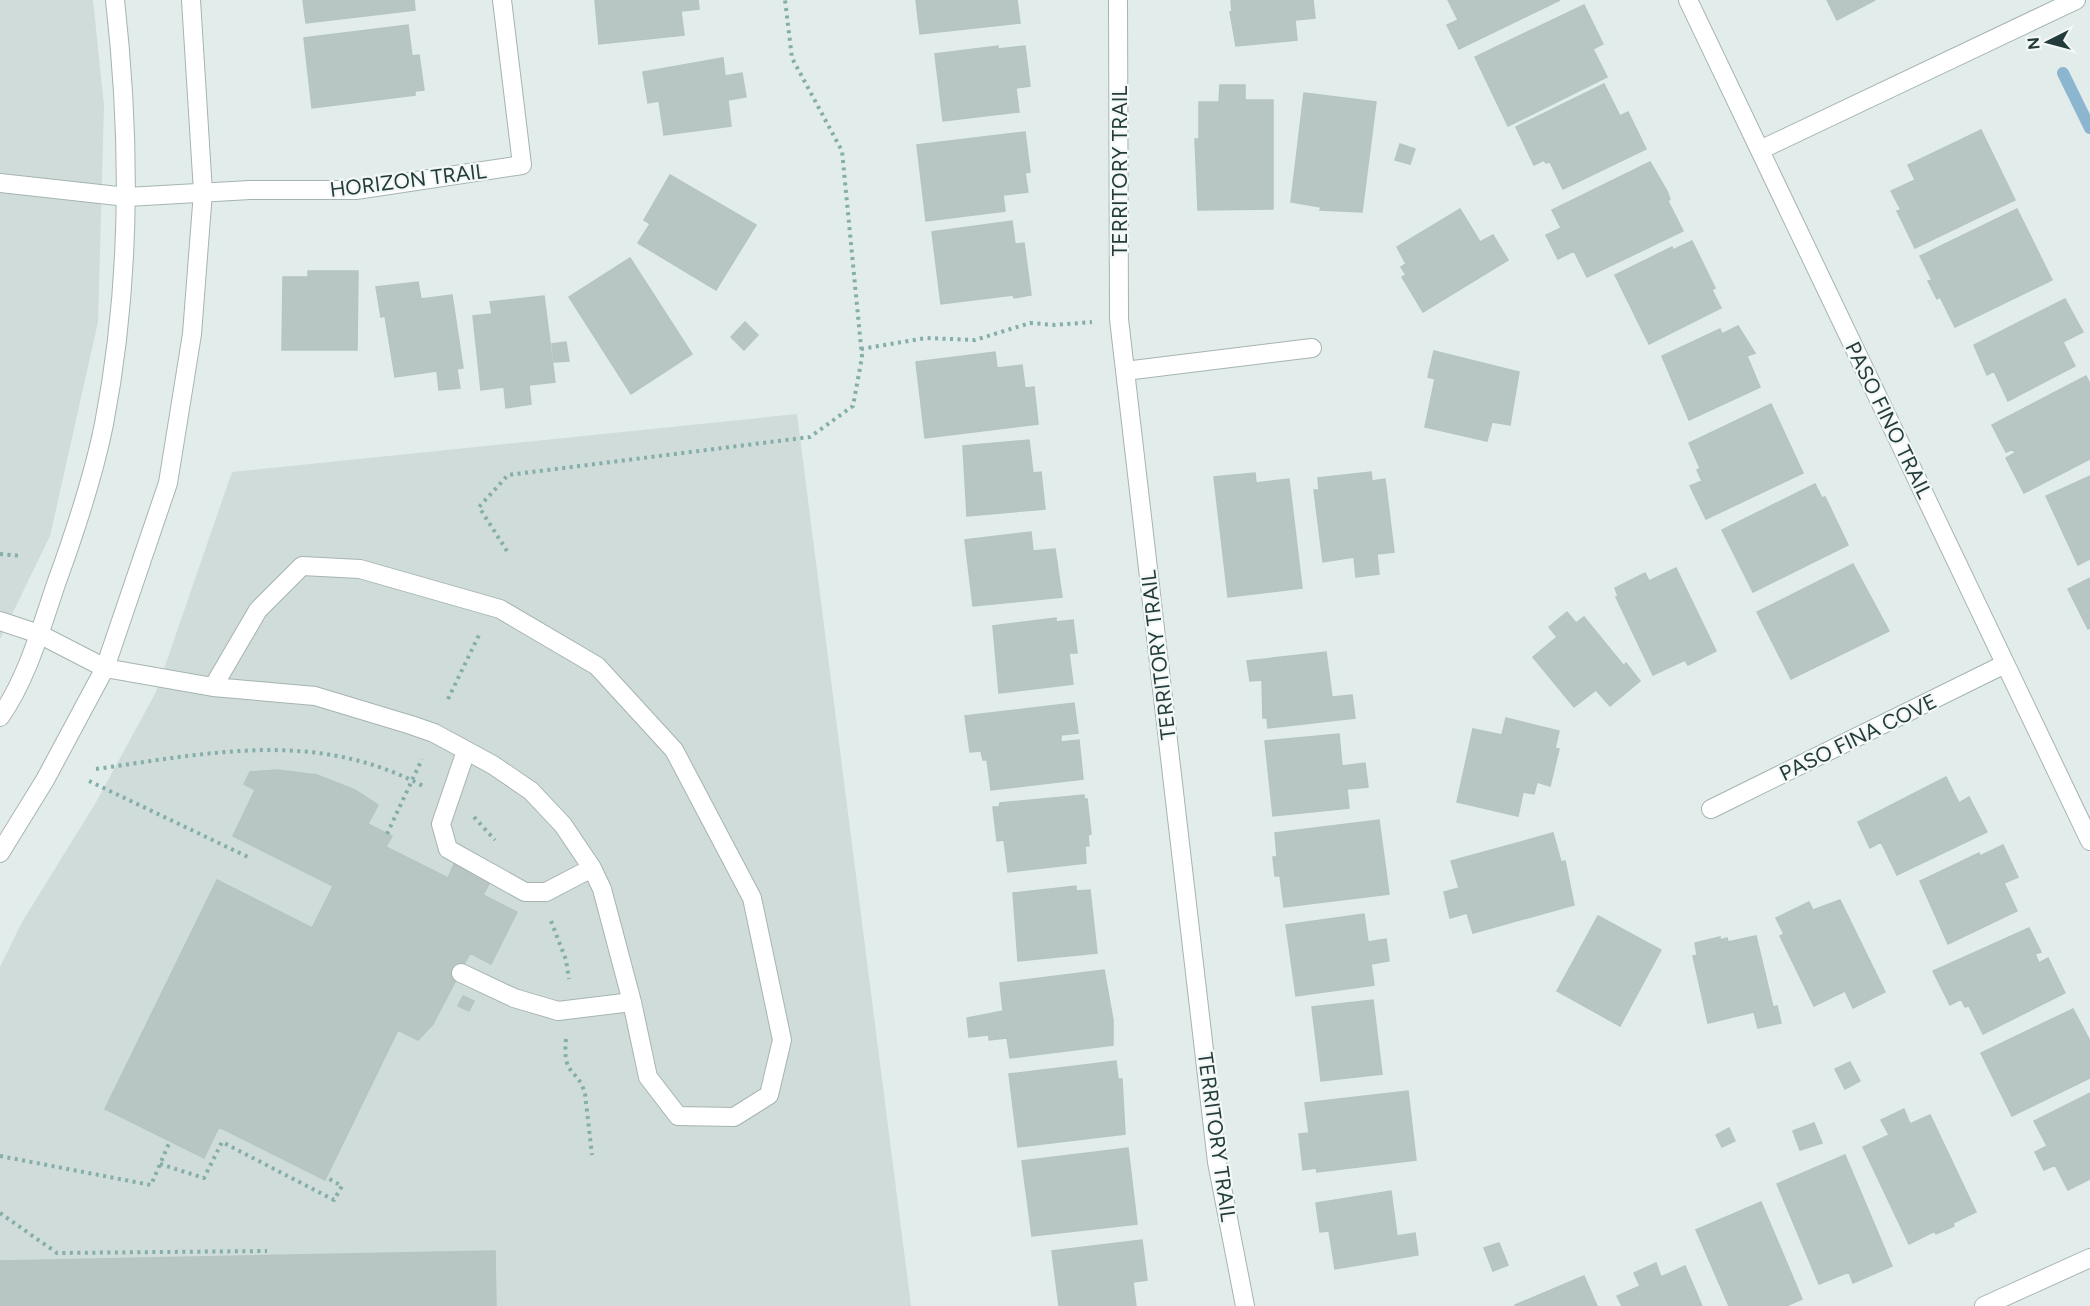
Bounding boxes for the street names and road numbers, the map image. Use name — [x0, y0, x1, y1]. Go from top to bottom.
street label: TERRITORY TRAIL — [1107, 86, 1132, 256]
street label: HORIZON TRAIL — [328, 158, 488, 202]
street label: PASO FINO TRAIL — [1840, 338, 1938, 502]
street label: TERRITORY TRAIL — [1135, 569, 1181, 741]
street label: PASO FINA COVE — [1775, 688, 1941, 786]
street label: TERRITORY TRAIL — [1193, 1051, 1241, 1223]

